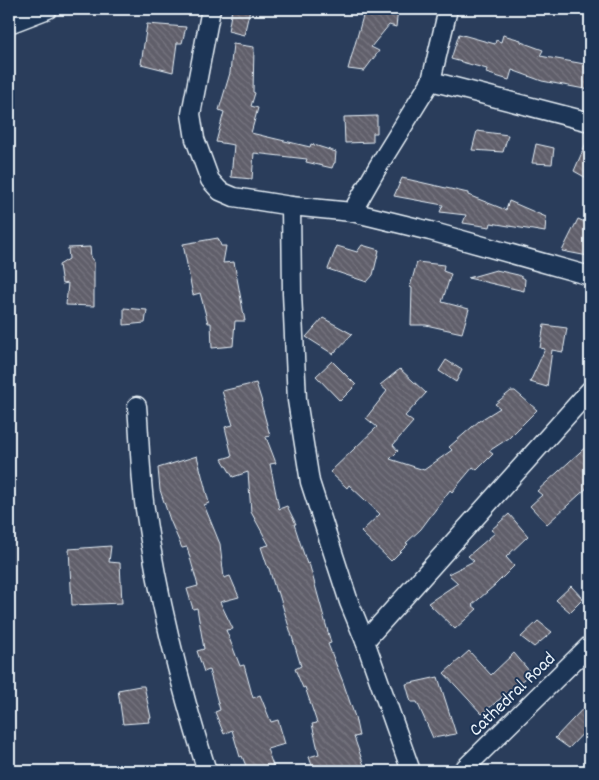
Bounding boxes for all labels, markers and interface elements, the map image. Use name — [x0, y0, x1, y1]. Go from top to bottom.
street label: Cathedral Road — [464, 647, 563, 744]

